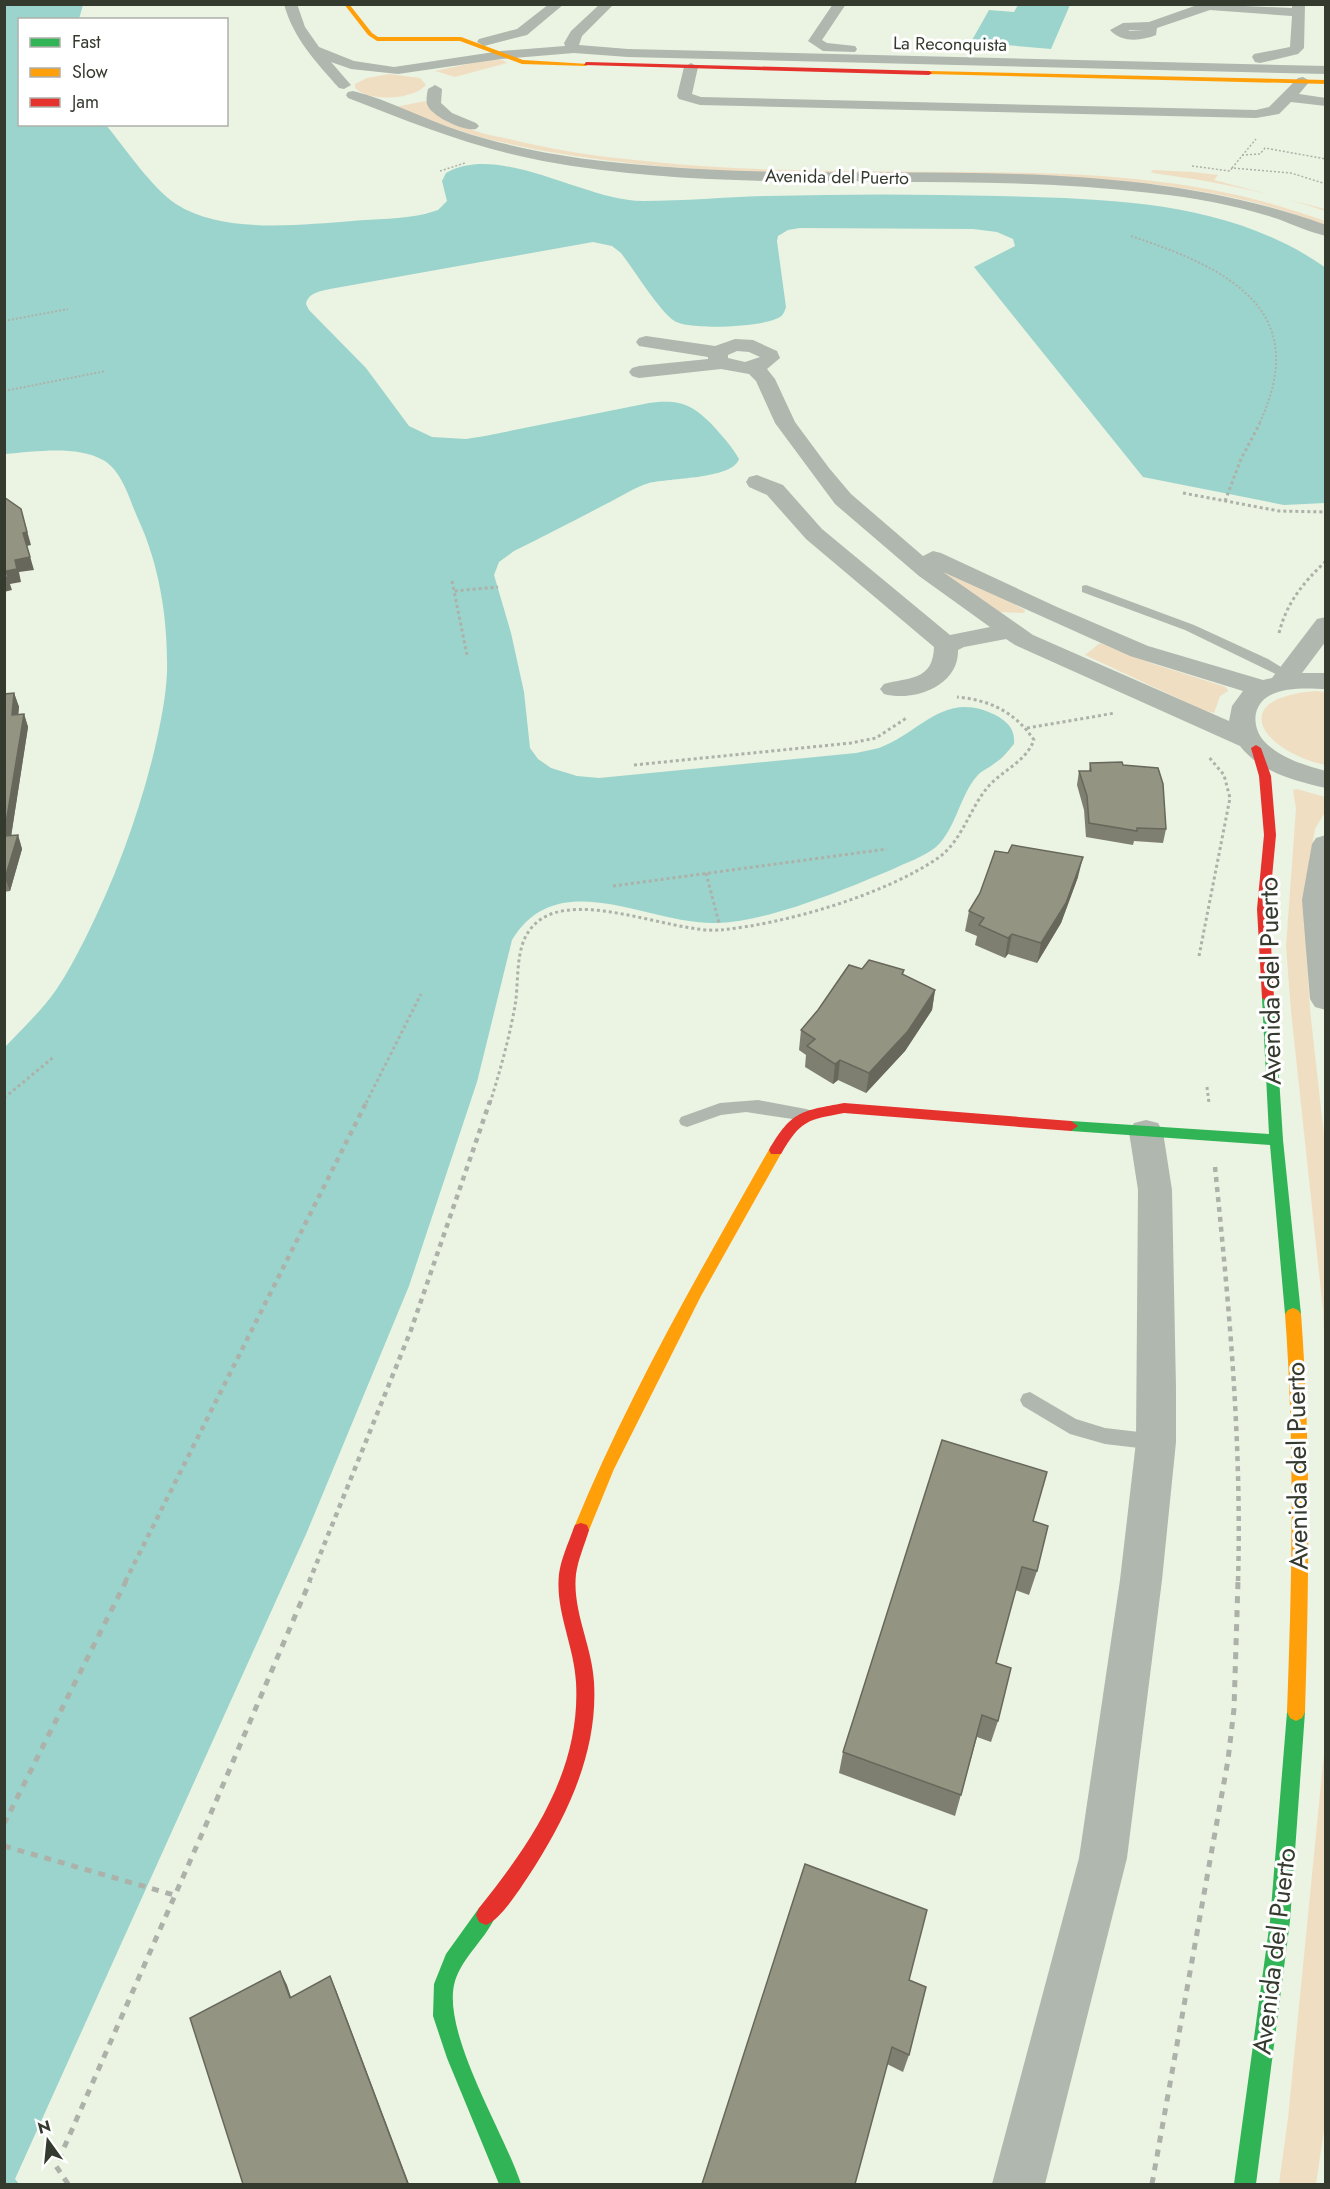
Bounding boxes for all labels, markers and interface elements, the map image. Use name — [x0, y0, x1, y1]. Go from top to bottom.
legend — [18, 18, 228, 126]
text: Fast — [72, 29, 101, 55]
street label: La Reconquista — [893, 30, 1007, 58]
text: Slow — [72, 59, 109, 85]
text: Jam — [70, 89, 99, 115]
street label: Avenida del Puerto — [765, 163, 909, 191]
street label: Avenida del Puerto — [1249, 877, 1291, 1085]
street label: Avenida del Puerto — [1276, 1362, 1318, 1570]
street label: Avenida del Puerto — [1242, 1845, 1306, 2057]
north arrow — [18, 2111, 78, 2171]
text: N — [35, 2114, 53, 2140]

